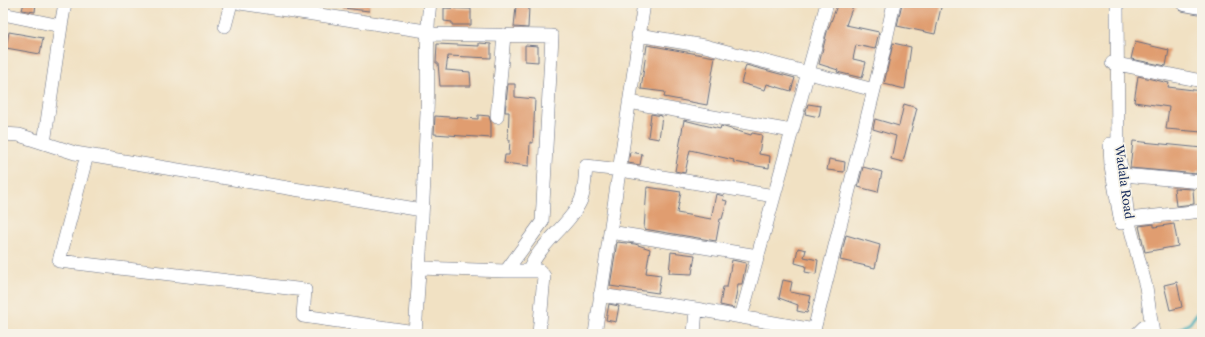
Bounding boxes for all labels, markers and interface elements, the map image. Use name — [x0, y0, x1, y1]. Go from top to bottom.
street label: Wadala Road — [1112, 143, 1137, 221]

